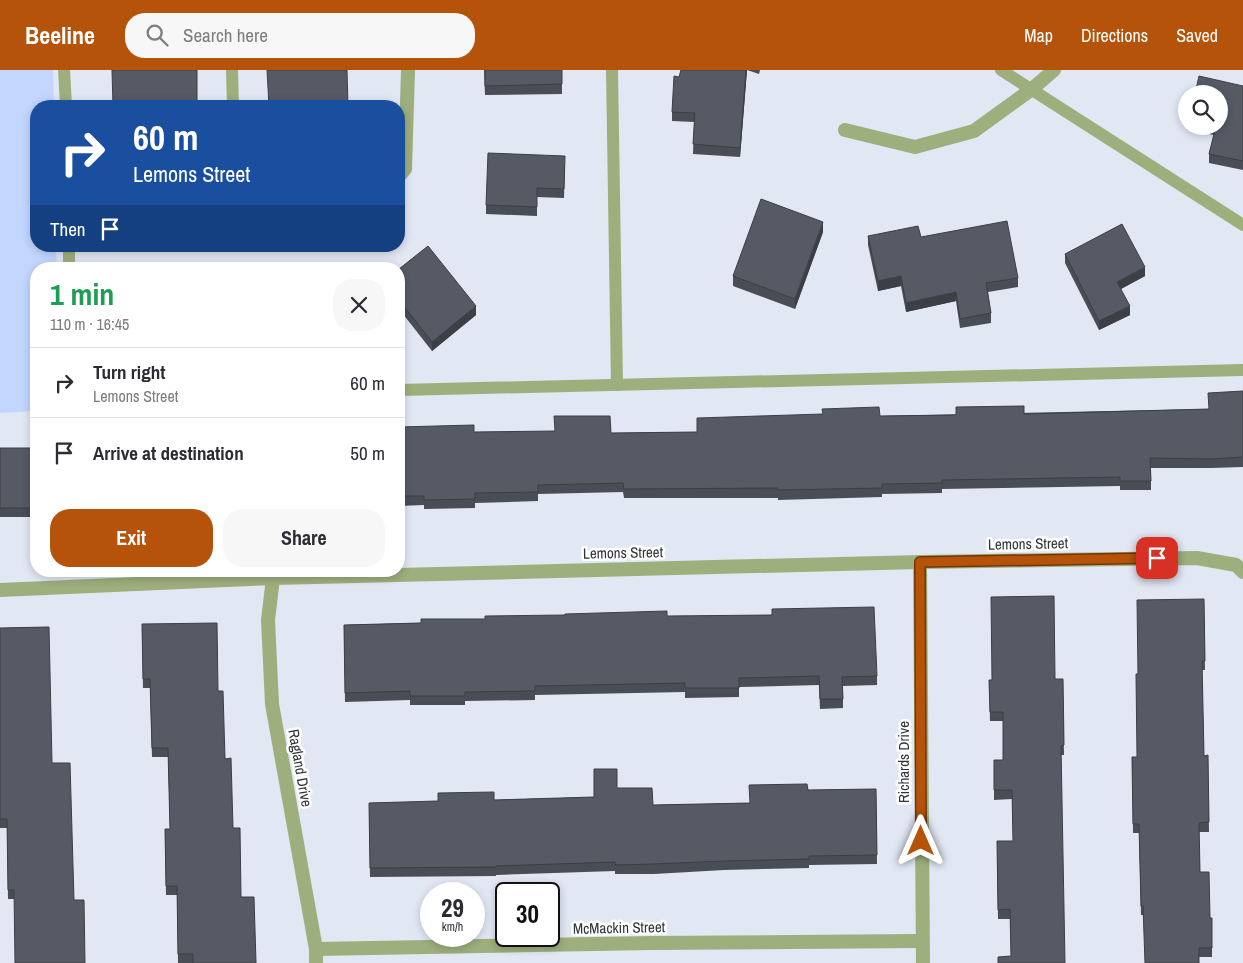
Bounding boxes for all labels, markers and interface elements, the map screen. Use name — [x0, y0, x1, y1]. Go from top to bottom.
search box — [125, 13, 475, 58]
text: Beeline — [25, 19, 95, 51]
icon: search — [143, 21, 171, 49]
text: Search here — [183, 22, 268, 48]
text: Map — [1024, 23, 1053, 48]
text: Directions — [1081, 23, 1148, 48]
text: Saved — [1176, 23, 1218, 48]
map controls — [1178, 85, 1228, 135]
button: search — [1178, 85, 1228, 135]
text: 60 m — [133, 114, 198, 161]
icon: right — [50, 120, 115, 185]
text: Lemons Street — [133, 159, 250, 189]
icon: arrive — [96, 215, 124, 243]
text: Then — [50, 216, 86, 242]
text: 1 min — [50, 274, 114, 314]
button: close — [333, 279, 385, 331]
text: 110 m · 16:45 — [50, 313, 129, 335]
text: Turn right — [93, 359, 165, 385]
icon: right — [50, 369, 78, 397]
text: 60 m — [350, 370, 385, 396]
text: Lemons Street — [93, 385, 178, 407]
icon: arrive — [50, 439, 78, 467]
text: Arrive at destination — [93, 440, 244, 466]
text: 50 m — [350, 440, 385, 466]
button: Exit — [50, 509, 213, 567]
button: Share — [223, 509, 385, 567]
street label: Lemons Street — [988, 532, 1069, 555]
pin — [1136, 537, 1178, 579]
street label: Lemons Street — [583, 541, 664, 564]
icon: arrive — [1143, 544, 1171, 572]
street label: Richards Drive — [893, 721, 914, 803]
street label: Ragland Drive — [283, 727, 318, 809]
position arrow — [894, 814, 946, 866]
speed limit sign: 30 — [495, 882, 560, 947]
text: 29 — [441, 891, 464, 925]
street label: McMackin Street — [573, 916, 666, 939]
text: km/h — [442, 919, 463, 935]

